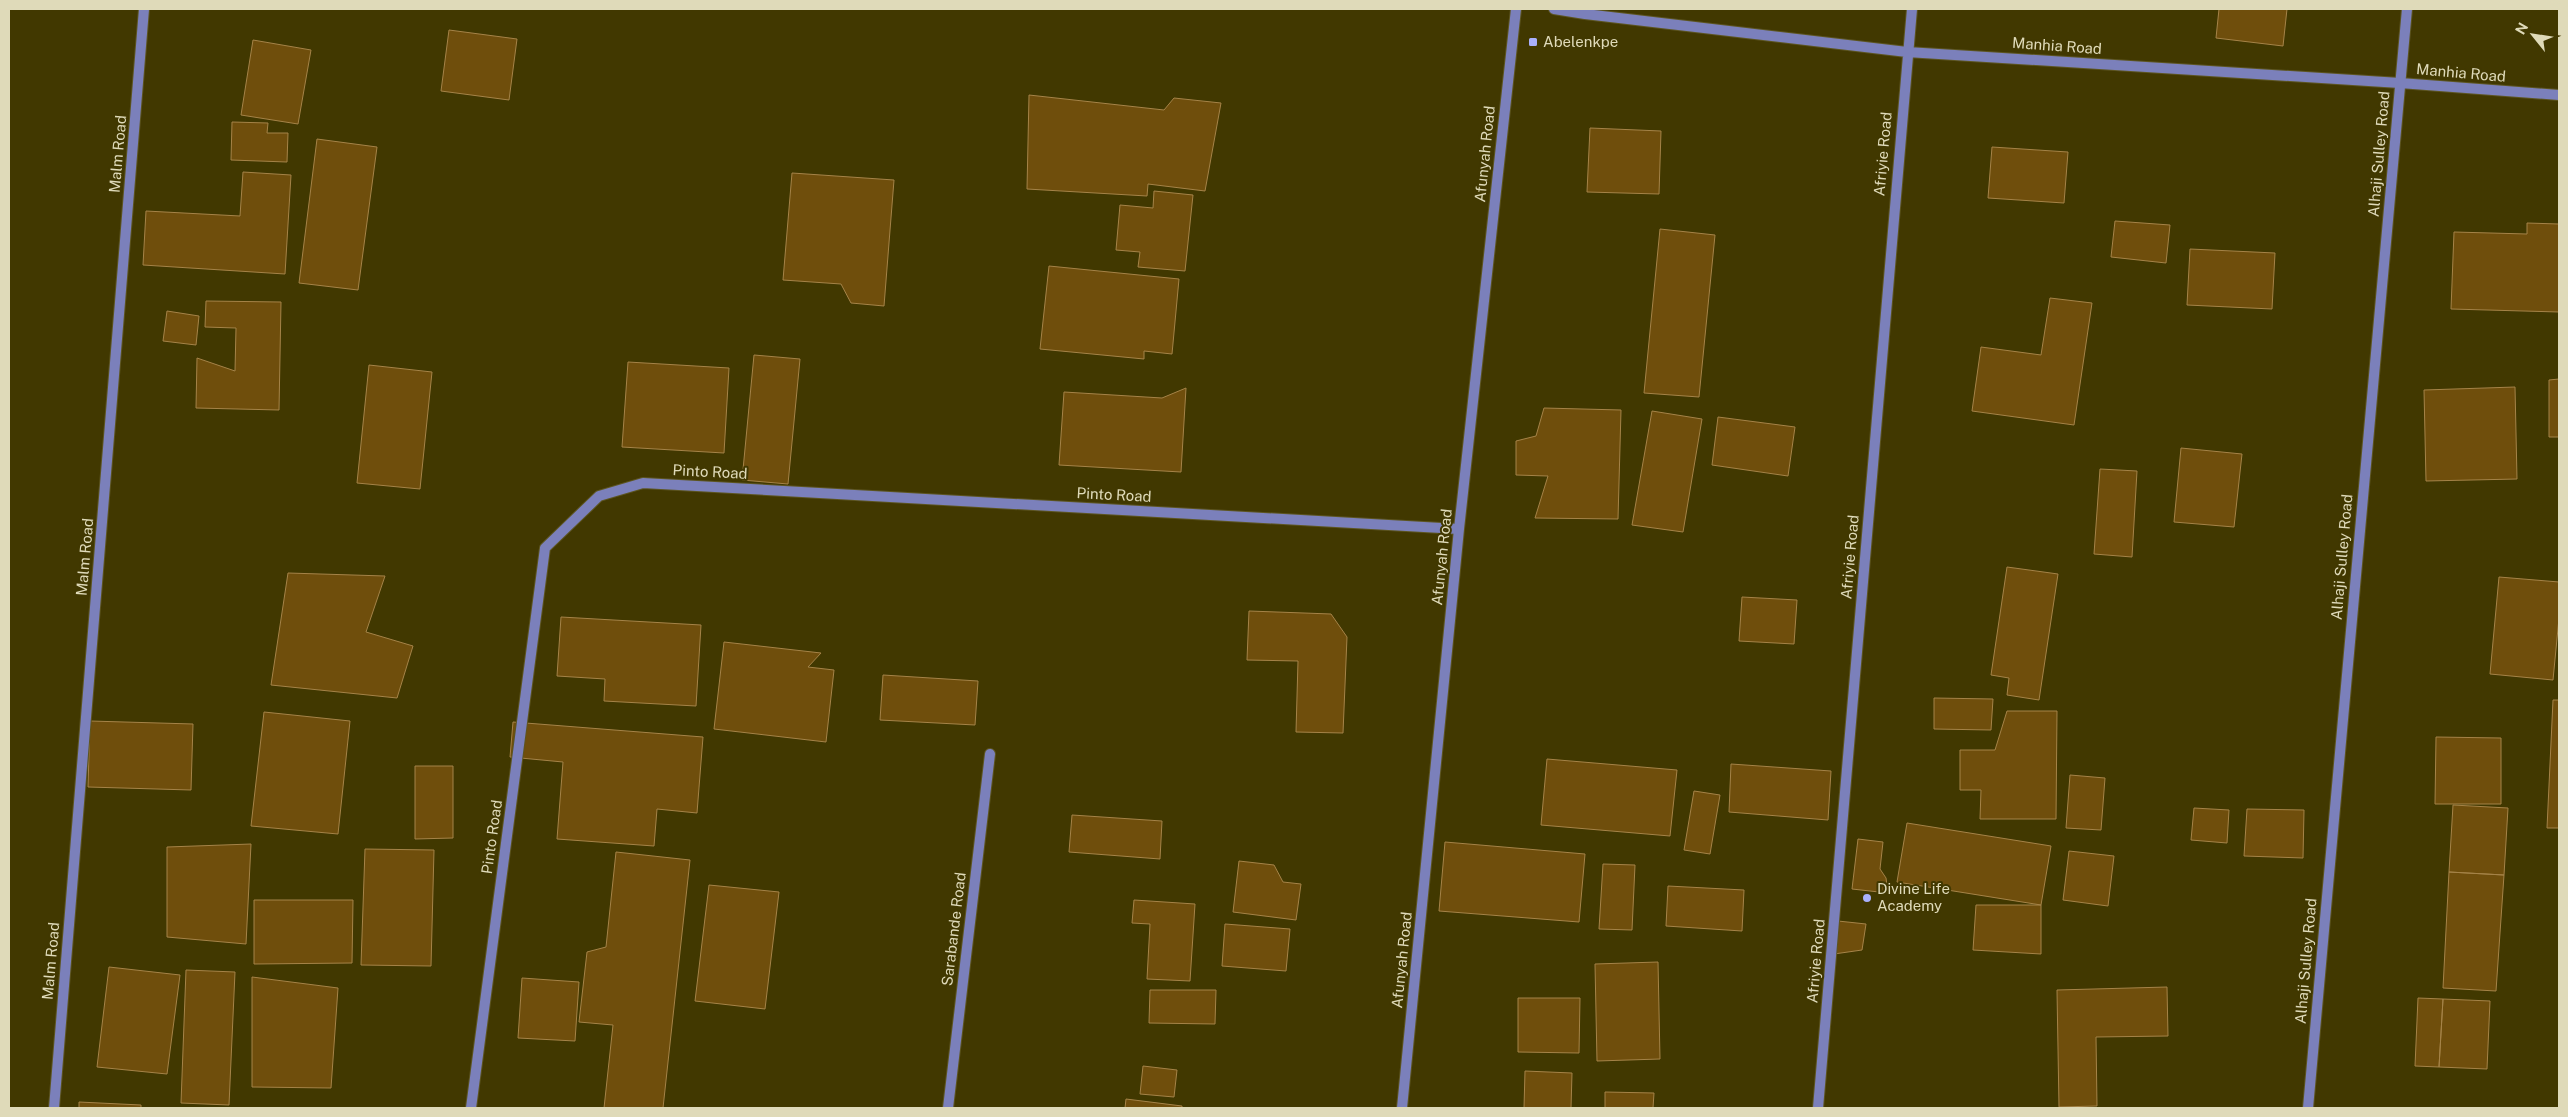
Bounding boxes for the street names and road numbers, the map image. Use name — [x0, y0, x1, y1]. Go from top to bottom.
street label: Manhia Road — [2012, 34, 2103, 57]
street label: Manhia Road — [2415, 60, 2507, 85]
street label: Alhaji Sulley Road — [2365, 90, 2392, 218]
street label: Afunyah Road — [1471, 105, 1498, 203]
street label: Afriyie Road — [1870, 111, 1895, 197]
street label: Malm Road — [106, 114, 129, 194]
street label: Pinto Road — [672, 461, 748, 482]
street label: Pinto Road — [1076, 484, 1152, 505]
street label: Alhaji Sulley Road — [2328, 493, 2355, 621]
street label: Afunyah Road — [1428, 508, 1455, 606]
street label: Afriyie Road — [1837, 514, 1862, 600]
street label: Malm Road — [73, 517, 96, 597]
street label: Pinto Road — [478, 799, 505, 875]
street label: Sarabande Road — [938, 871, 969, 987]
street label: Alhaji Sulley Road — [2292, 897, 2319, 1025]
street label: Afunyah Road — [1388, 911, 1415, 1009]
street label: Afriyie Road — [1803, 918, 1828, 1004]
street label: Malm Road — [39, 921, 62, 1001]

